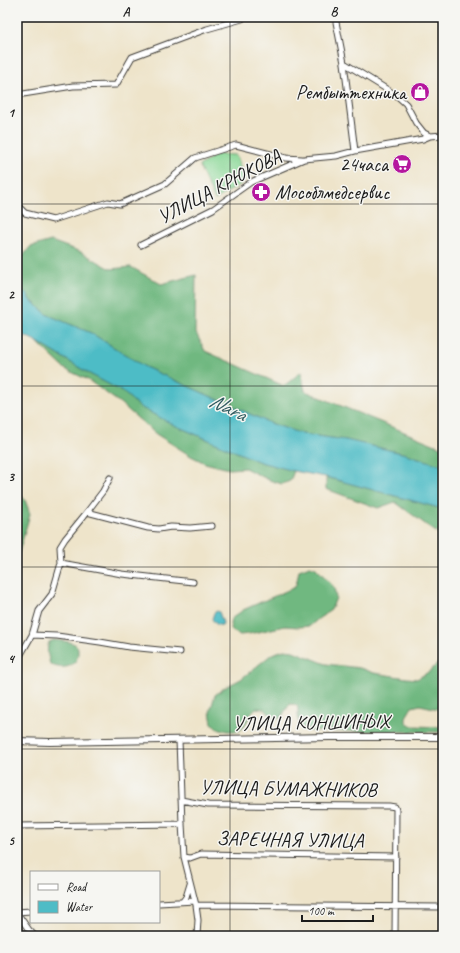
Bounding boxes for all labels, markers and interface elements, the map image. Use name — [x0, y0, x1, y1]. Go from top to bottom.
text: A — [123, 4, 131, 20]
text: B — [331, 4, 339, 20]
place label: Рембыттехника — [296, 80, 408, 105]
shop icon: Рембыттехника — [409, 81, 431, 103]
text: 1 — [8, 105, 16, 121]
street label: УЛИЦА КРЮКОВА — [153, 143, 286, 229]
place label: 24часа — [340, 152, 390, 177]
supermarket icon: 24часа — [391, 153, 413, 175]
place label: Мособлмедсервис — [275, 180, 390, 205]
pharmacy icon: Мособлмедсервис — [250, 181, 272, 203]
text: 2 — [8, 287, 15, 303]
water label: Nara — [205, 387, 253, 428]
text: 3 — [8, 469, 15, 485]
text: 4 — [8, 651, 16, 667]
street label: УЛИЦА КОНШИНЫХ — [232, 709, 393, 736]
street label: УЛИЦА БУМАЖНИКОВ — [200, 774, 379, 803]
street label: ЗАРЕЧНАЯ УЛИЦА — [216, 826, 364, 853]
text: 5 — [8, 833, 15, 849]
legend — [30, 871, 160, 923]
text: Road — [66, 879, 88, 895]
scale bar — [302, 897, 373, 923]
text: Water — [66, 899, 94, 915]
text: 100 m — [308, 903, 335, 919]

